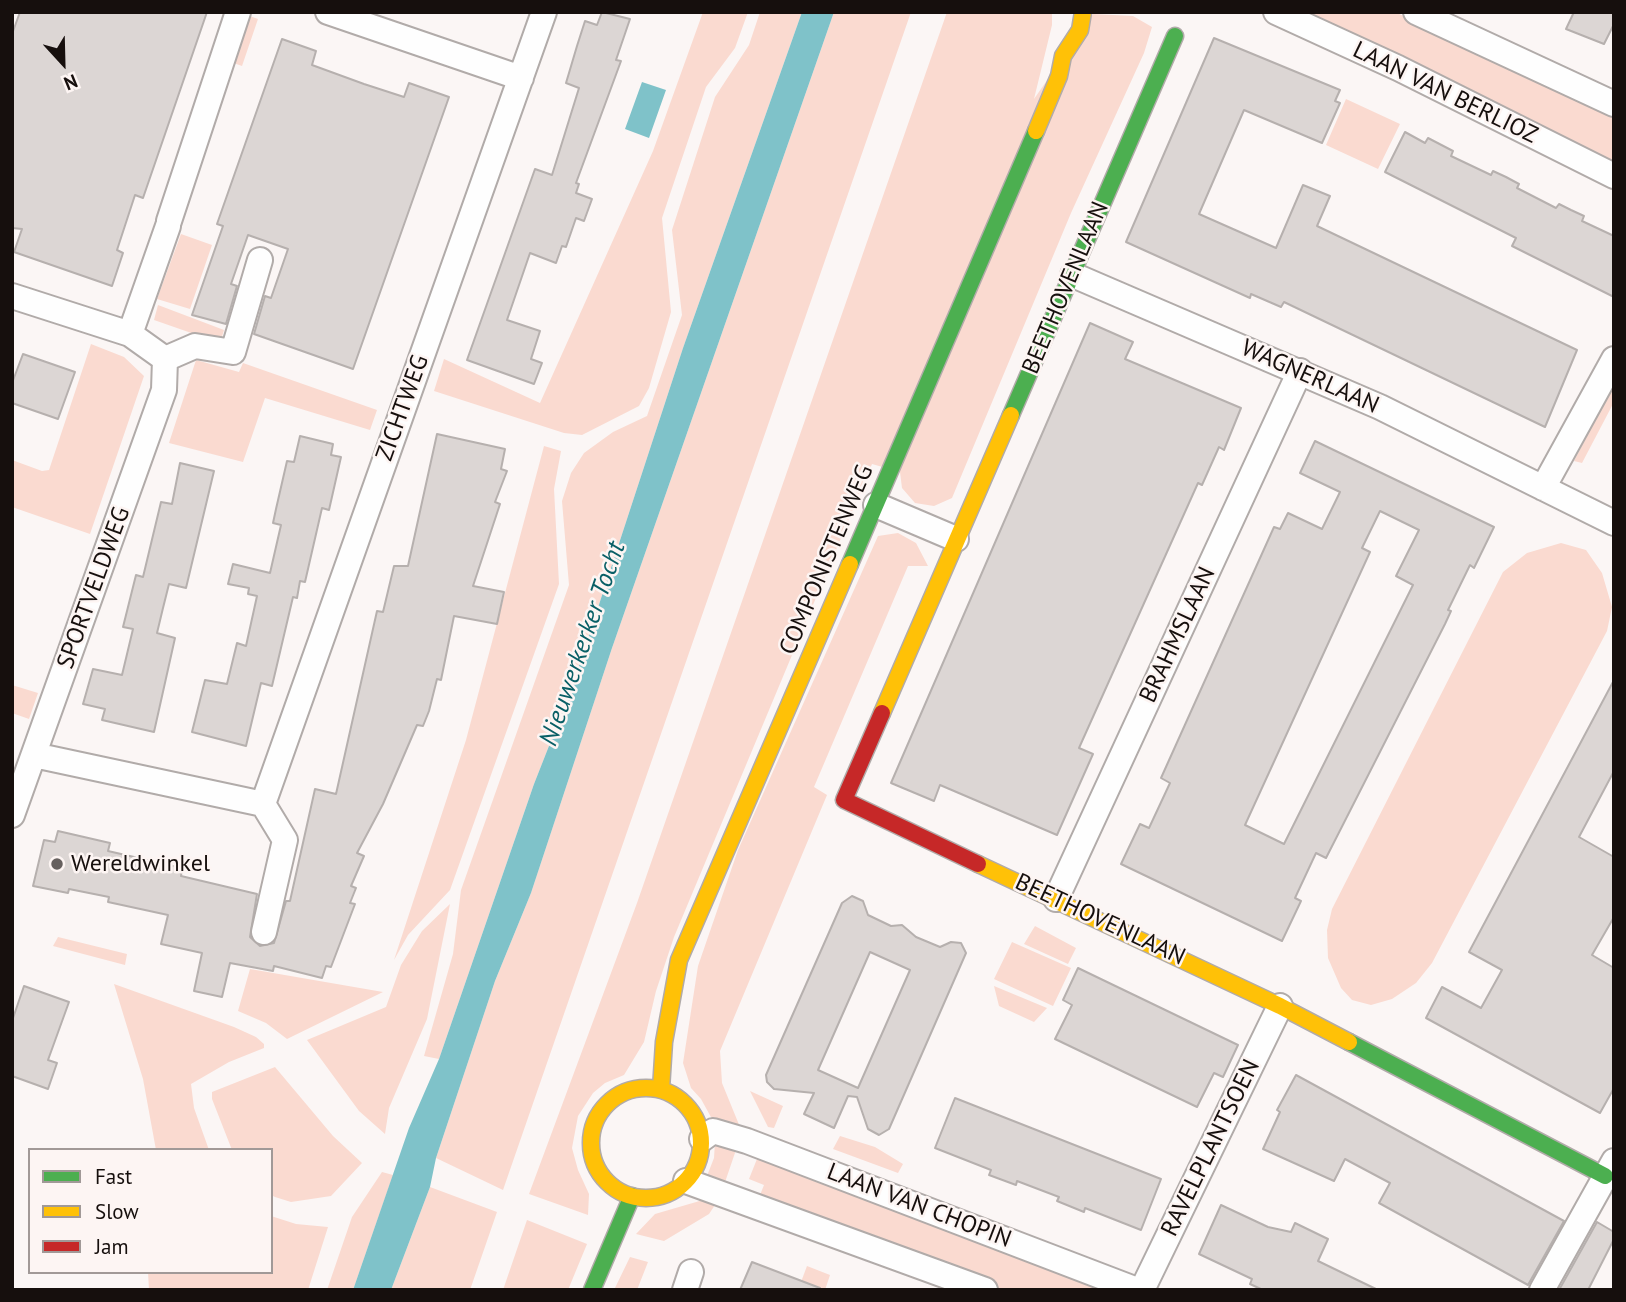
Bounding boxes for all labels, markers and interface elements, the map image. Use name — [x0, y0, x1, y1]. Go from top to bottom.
north arrow — [28, 28, 98, 98]
street label: LAAN VAN BERLIOZ — [1348, 36, 1542, 150]
text: N — [61, 69, 81, 96]
street label: BEETHOVENLAAN — [1017, 197, 1115, 379]
street label: WAGNERLAAN — [1237, 334, 1383, 420]
street label: ZICHTWEG — [371, 351, 435, 465]
street label: COMPONISTENWEG — [774, 461, 880, 659]
street label: SPORTVELDWEG — [51, 503, 137, 673]
water label: Nieuwerkerker Tocht — [533, 538, 633, 750]
street label: BRAHMSLAAN — [1134, 563, 1222, 707]
place label: Wereldwinkel — [71, 850, 210, 878]
marker: Wereldwinkel — [49, 856, 65, 872]
street label: BEETHOVENLAAN — [1010, 868, 1190, 972]
street label: RAVELPLANTSOEN — [1156, 1055, 1266, 1241]
legend — [28, 1148, 273, 1274]
street label: LAAN VAN CHOPIN — [823, 1158, 1015, 1254]
text: Fast — [95, 1163, 132, 1190]
text: Slow — [95, 1198, 139, 1225]
text: Jam — [95, 1233, 129, 1260]

